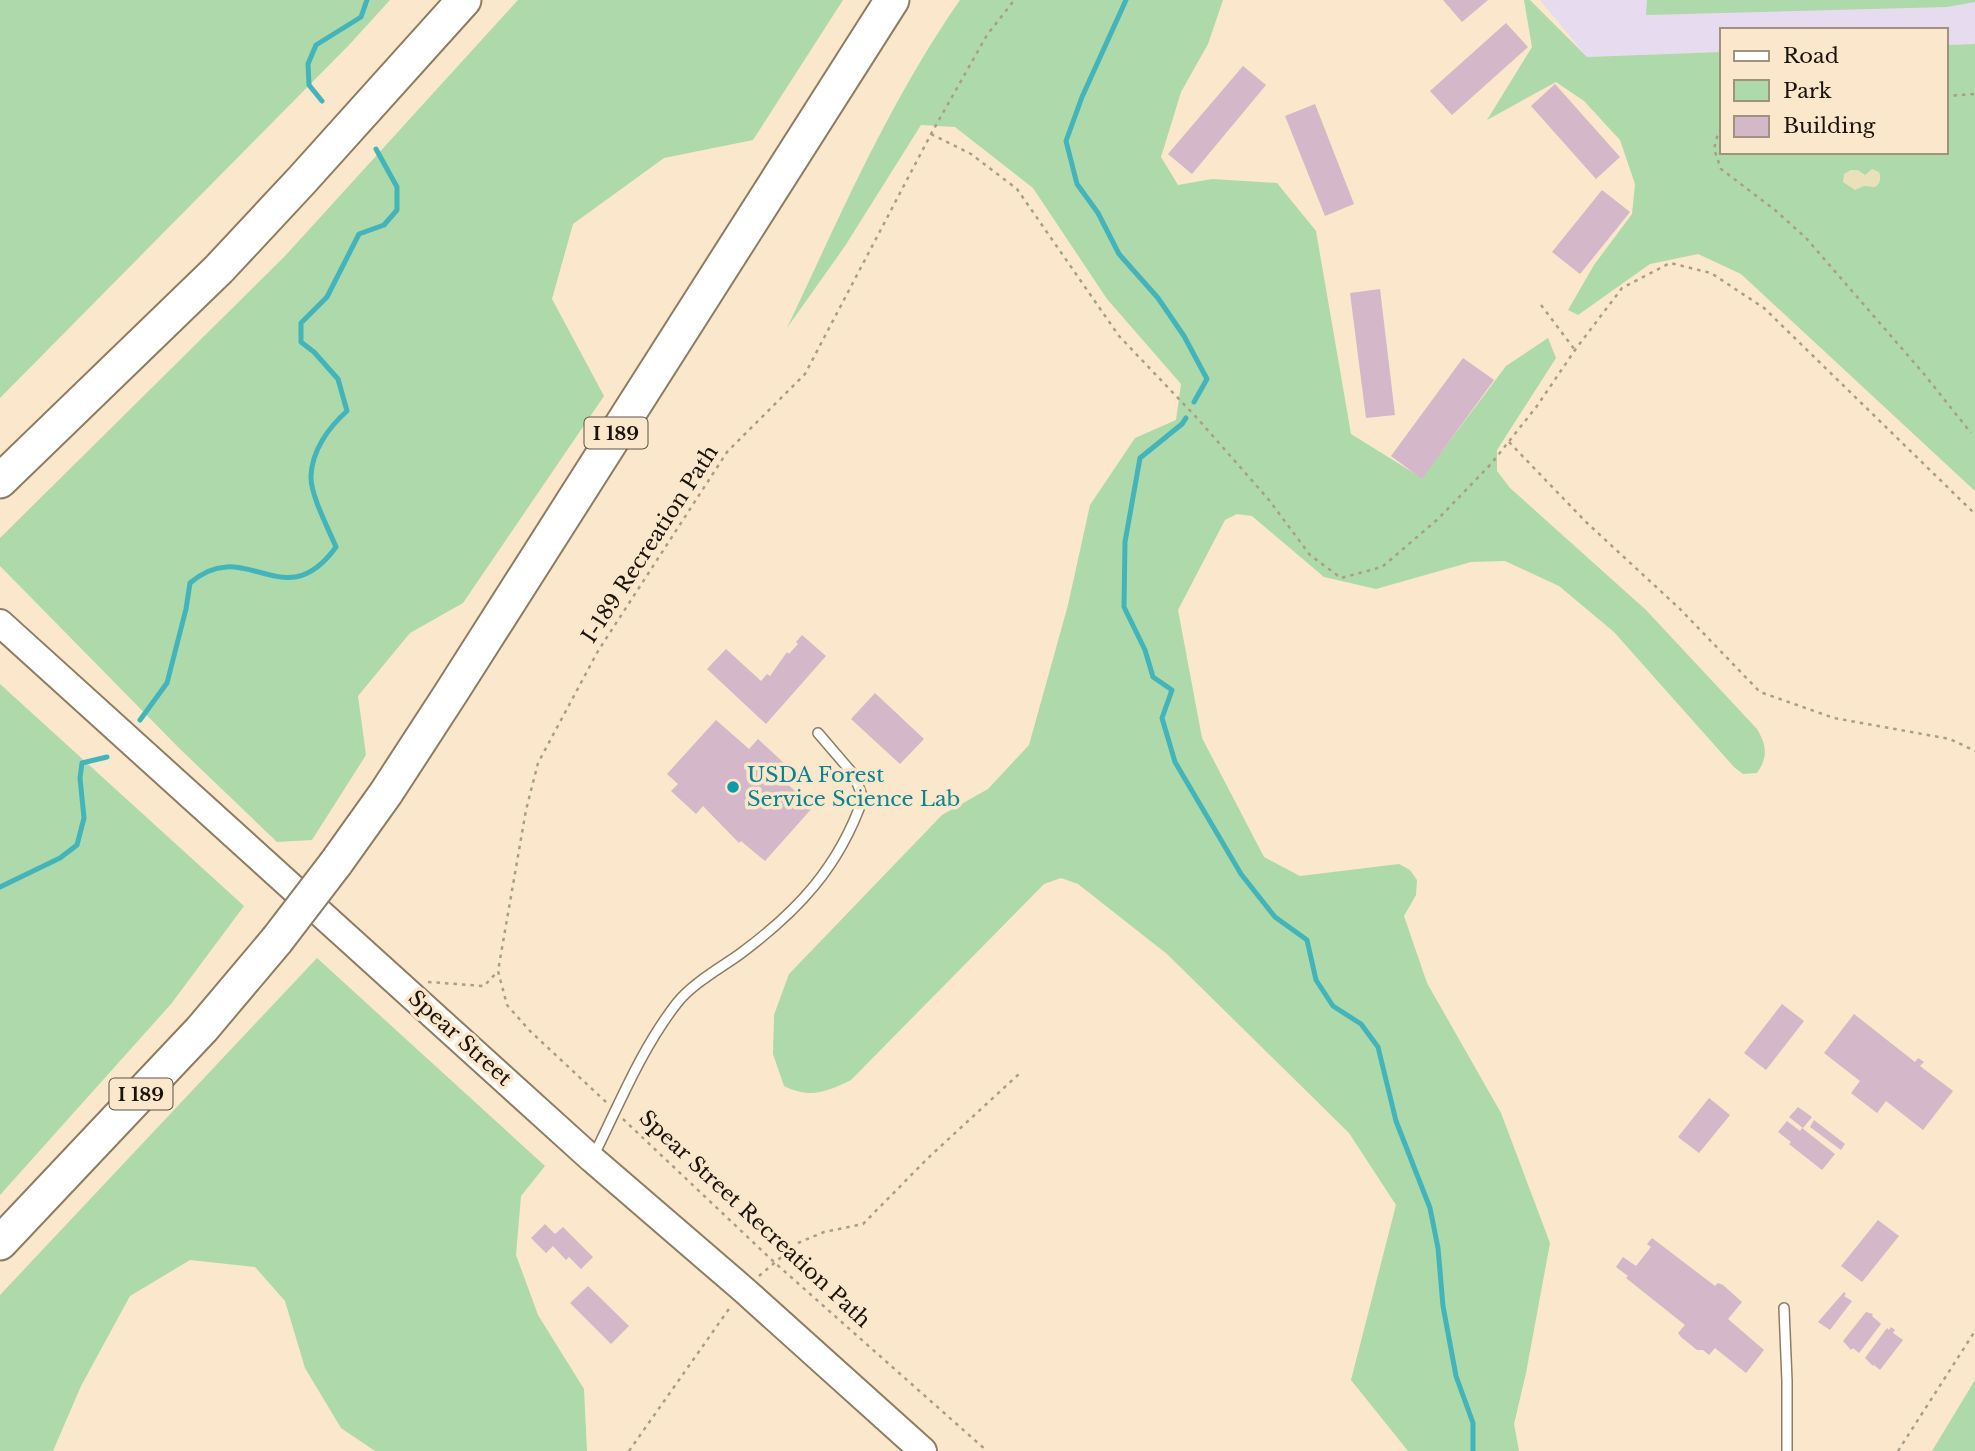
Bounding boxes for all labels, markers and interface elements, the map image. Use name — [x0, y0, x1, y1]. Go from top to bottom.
legend — [1720, 28, 1947, 154]
text: Road — [1783, 43, 1839, 69]
text: Park — [1783, 78, 1832, 104]
text: Building — [1783, 113, 1876, 139]
road number: I 189 — [584, 418, 648, 448]
street label: I-189 Recreation Path — [576, 440, 724, 648]
place label: USDA Forest Service Science Lab — [747, 762, 960, 812]
marker: USDA Forest Service Science Lab — [725, 779, 741, 795]
street label: Spear Street — [403, 985, 517, 1091]
road number: I 189 — [110, 1078, 172, 1110]
street label: Spear Street Recreation Path — [634, 1105, 876, 1333]

